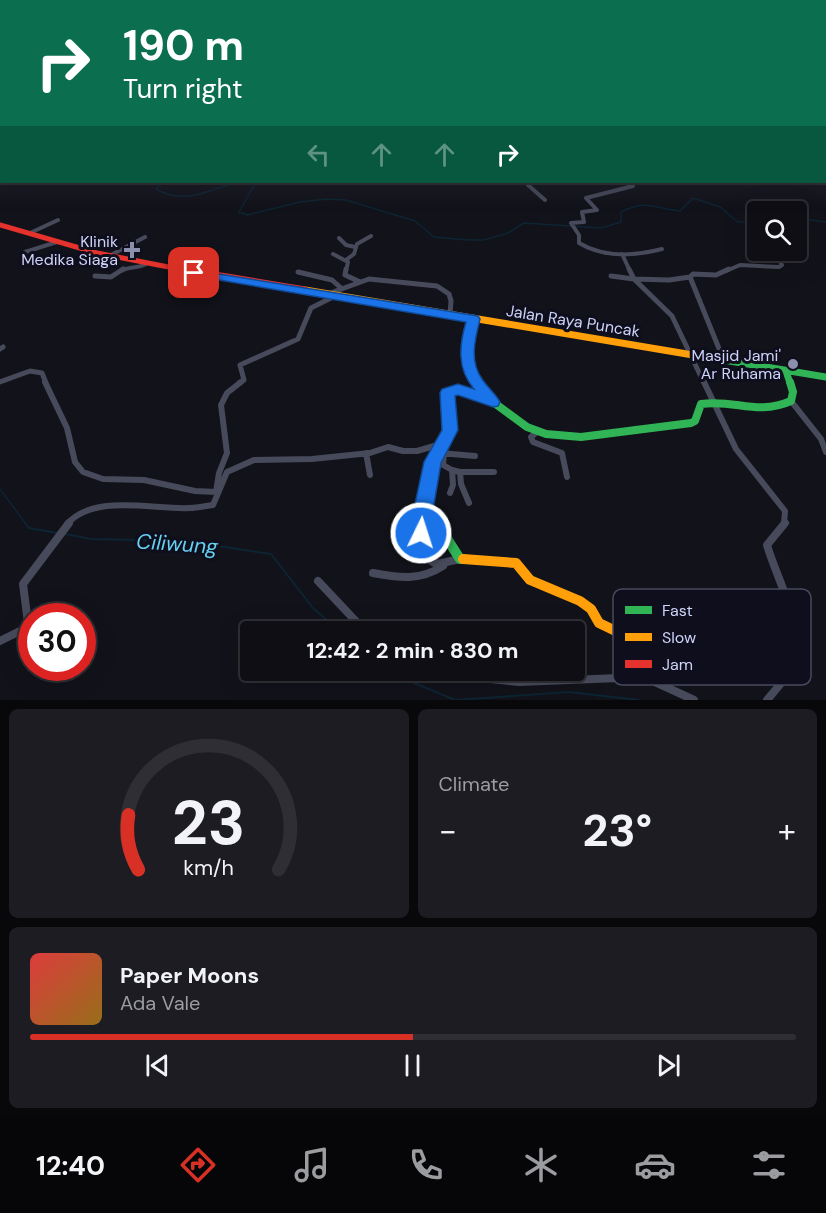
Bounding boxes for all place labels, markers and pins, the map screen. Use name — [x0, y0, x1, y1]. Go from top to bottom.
place label: Klinik Medika Siaga — [21, 231, 118, 270]
marker: Klinik Medika Siaga — [123, 241, 141, 259]
pin — [168, 247, 219, 298]
place label: Masjid Jami' Ar Ruhama — [691, 345, 781, 384]
marker: Masjid Jami' Ar Ruhama — [786, 357, 800, 371]

